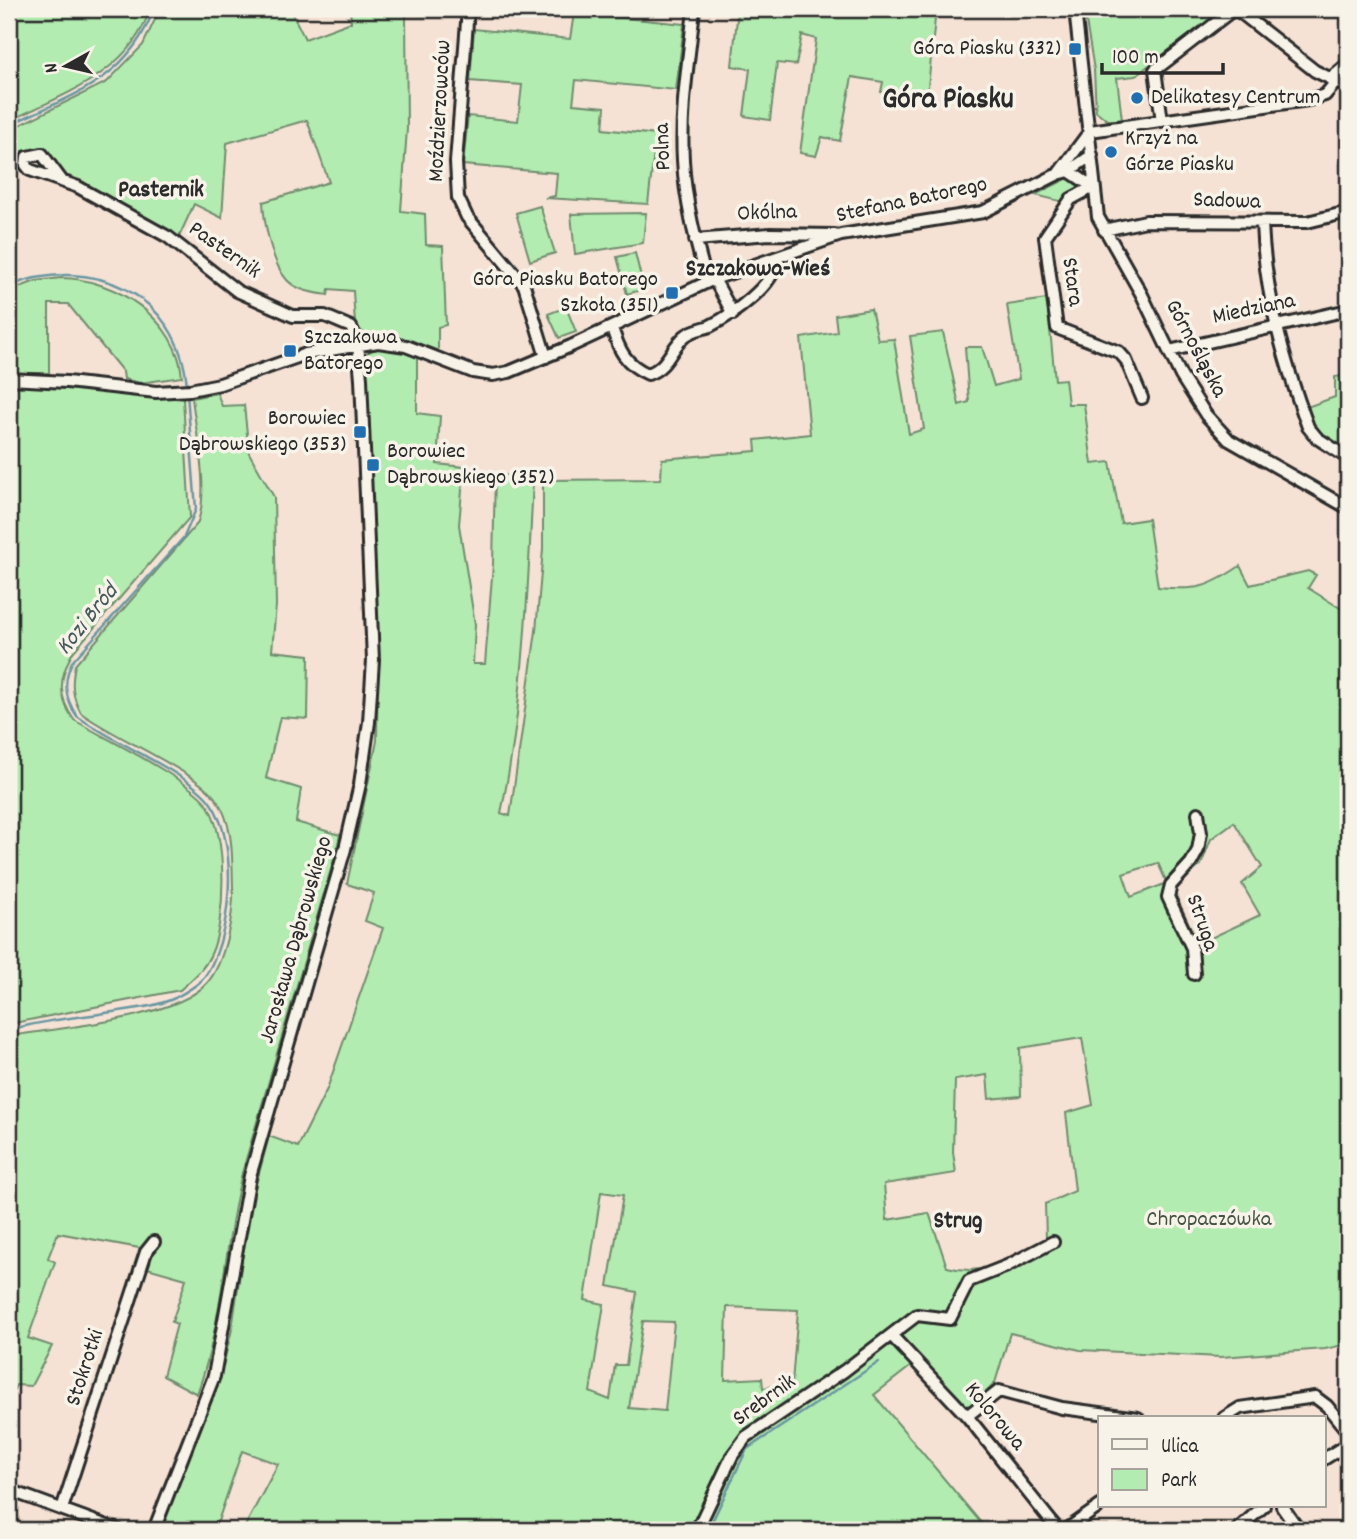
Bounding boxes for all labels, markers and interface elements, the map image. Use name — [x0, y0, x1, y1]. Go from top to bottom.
north arrow — [32, 32, 102, 102]
scale bar — [1102, 32, 1222, 76]
place label: Góra Piasku (332) — [913, 33, 1061, 66]
street label: Moździerzowców — [421, 39, 461, 183]
marker: Góra Piasku (332) — [1067, 41, 1083, 57]
text: 100 m — [1112, 44, 1159, 74]
text: N — [39, 61, 67, 74]
district label: Góra Piasku — [882, 80, 1014, 123]
place label: Delikatesy Centrum — [1151, 82, 1321, 115]
marker: Delikatesy Centrum — [1129, 90, 1145, 106]
street label: Polna — [647, 121, 681, 171]
place label: Krzyż na Górze Piasku — [1125, 123, 1234, 182]
marker: Krzyż na Górze Piasku — [1103, 144, 1119, 160]
street label: Stefana Batorego — [833, 169, 991, 233]
district label: Pasternik — [118, 174, 204, 208]
street label: Sadowa — [1193, 184, 1263, 220]
street label: Okólna — [737, 196, 799, 232]
street label: Pasternik — [181, 214, 267, 288]
district label: Szczakowa-Wieś — [686, 253, 830, 287]
street label: Stara — [1051, 256, 1091, 310]
place label: Góra Piasku Batorego Szkoła (351) — [472, 264, 658, 323]
marker: Góra Piasku Batorego Szkoła (351) — [664, 285, 680, 301]
street label: Miedziana — [1210, 285, 1300, 335]
street label: Górnośląska — [1155, 294, 1235, 405]
place label: Szczakowa Batorego — [304, 322, 398, 381]
marker: Szczakowa Batorego — [282, 343, 298, 359]
place label: Borowiec Dąbrowskiego (353) — [179, 403, 346, 462]
marker: Borowiec Dąbrowskiego (353) — [352, 424, 368, 440]
place label: Borowiec Dąbrowskiego (352) — [387, 436, 554, 495]
marker: Borowiec Dąbrowskiego (352) — [365, 457, 381, 473]
water label: Kozi Bród — [49, 575, 129, 663]
street label: Jarosława Dąbrowskiego — [252, 832, 342, 1048]
street label: Struga — [1176, 890, 1226, 957]
park label: Chropaczówka — [1146, 1204, 1273, 1237]
district label: Strug — [933, 1205, 983, 1239]
street label: Stokrotki — [58, 1325, 114, 1411]
street label: Srebrnik — [726, 1367, 804, 1435]
street label: Kolorowa — [955, 1375, 1033, 1460]
legend — [1098, 1416, 1326, 1508]
text: Ulica — [1161, 1433, 1199, 1463]
text: Park — [1161, 1467, 1197, 1497]

